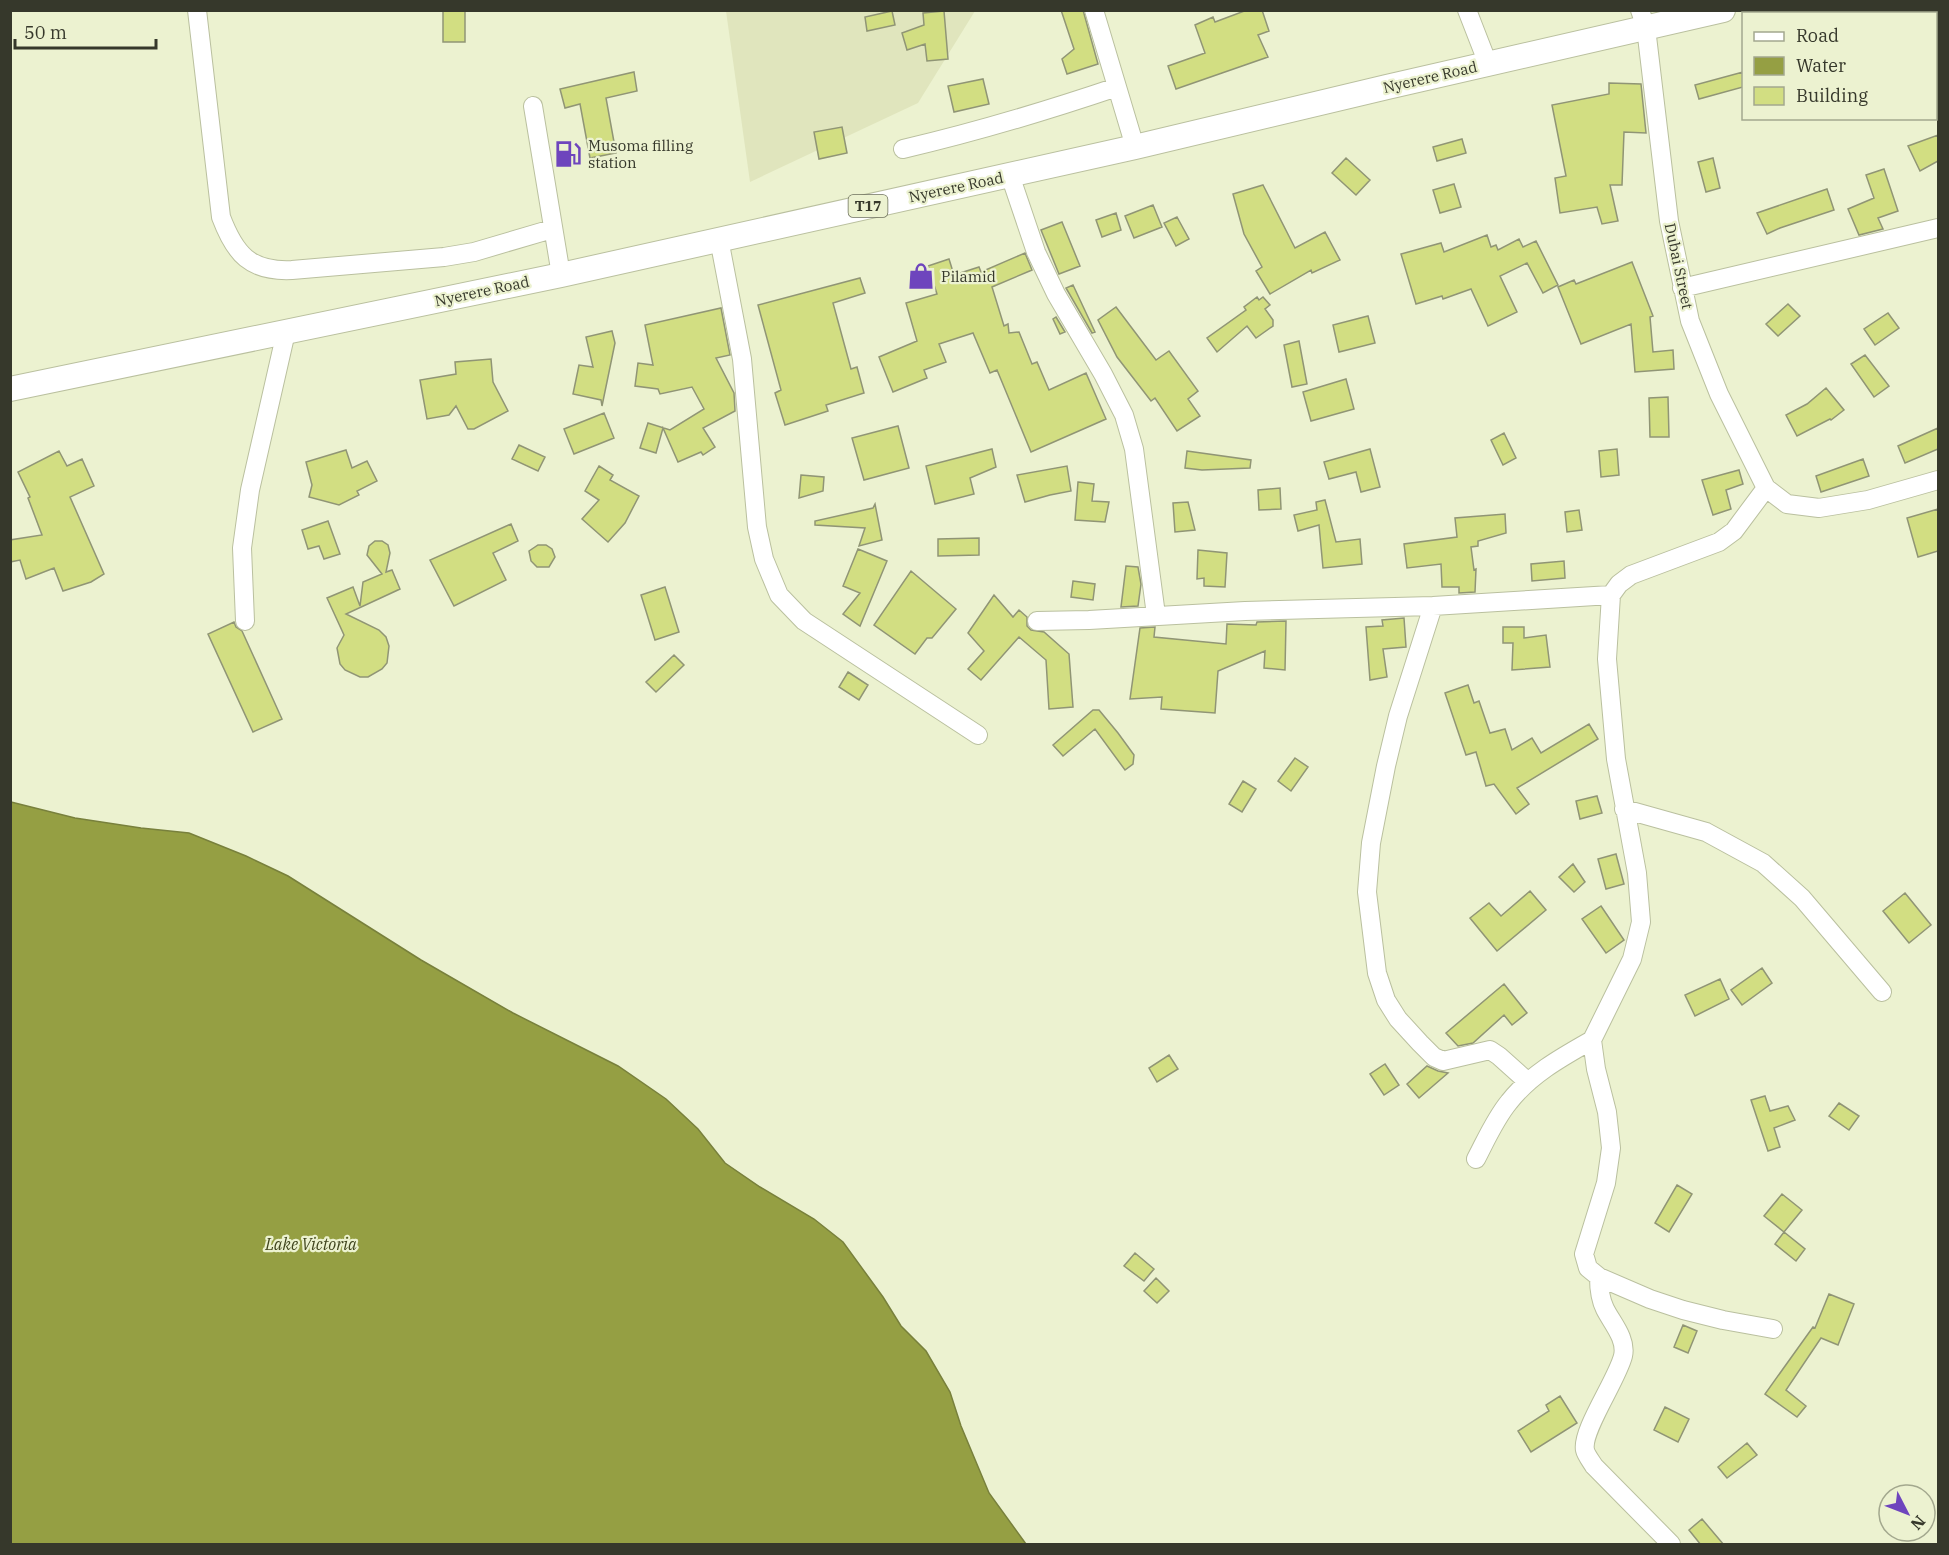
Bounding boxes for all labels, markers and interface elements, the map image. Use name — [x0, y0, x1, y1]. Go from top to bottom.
scale bar — [15, 12, 156, 50]
legend — [1742, 12, 1937, 120]
text: 50 m — [24, 21, 67, 44]
text: Road — [1796, 24, 1839, 47]
text: Water — [1796, 54, 1846, 77]
street label: Nyerere Road — [1381, 57, 1479, 97]
text: Building — [1796, 84, 1868, 107]
place label: Musoma filling station — [588, 136, 693, 172]
fuel station icon: Musoma filling station — [553, 139, 583, 169]
street label: Nyerere Road — [907, 168, 1005, 206]
road number: T17 — [848, 195, 888, 217]
street label: Dubai Street — [1661, 221, 1697, 311]
shop icon: Pilamid — [906, 261, 936, 291]
place label: Pilamid — [941, 267, 996, 286]
street label: Nyerere Road — [433, 272, 531, 310]
water label: Lake Victoria — [264, 1234, 357, 1254]
north arrow — [1877, 1483, 1937, 1543]
text: N — [1906, 1512, 1930, 1534]

